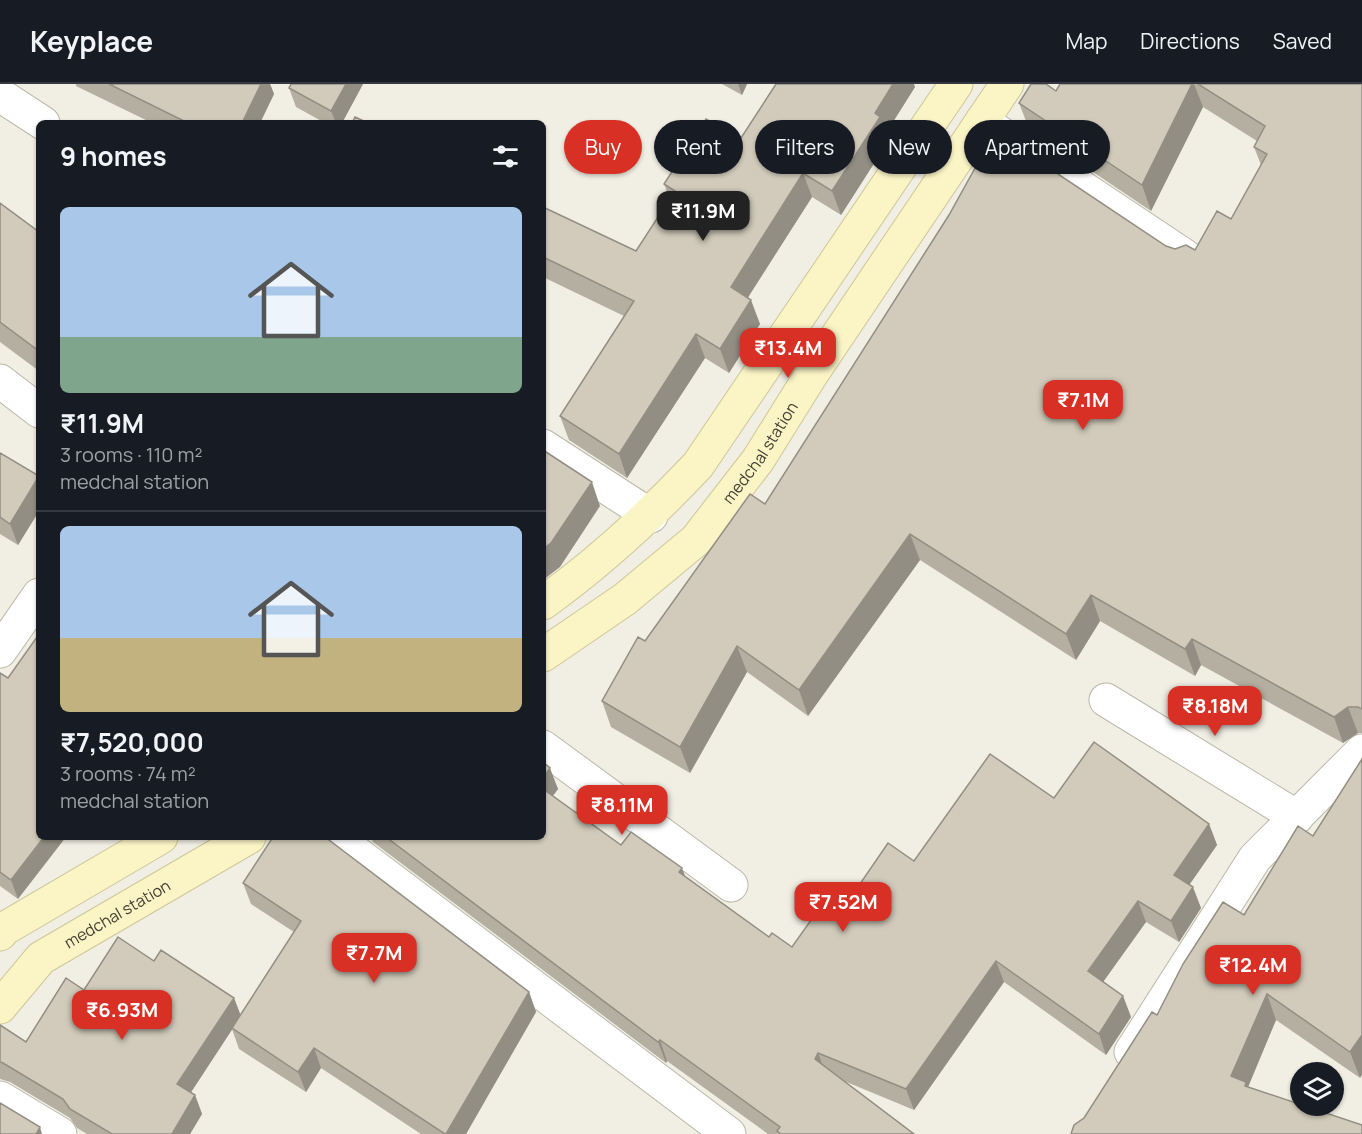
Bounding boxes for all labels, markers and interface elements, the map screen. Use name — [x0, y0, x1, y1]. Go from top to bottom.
text: Keyplace — [30, 22, 153, 60]
text: Map — [1066, 27, 1107, 55]
text: Directions — [1140, 27, 1240, 55]
text: Saved — [1273, 27, 1332, 55]
chip: Buy — [564, 120, 642, 174]
chip: Rent — [654, 120, 743, 174]
chip: Filters — [755, 120, 855, 174]
chip: New — [867, 120, 952, 174]
chip: Apartment — [964, 120, 1110, 174]
text: 9 homes — [60, 138, 167, 174]
icon: filters — [489, 140, 522, 173]
pin: ₹11.9M — [654, 191, 752, 242]
text: ₹11.9M — [671, 197, 735, 224]
icon: home — [237, 246, 345, 354]
pin: ₹13.4M — [739, 328, 837, 379]
text: ₹13.4M — [754, 334, 822, 361]
pin: ₹7.1M — [1041, 380, 1125, 431]
text: ₹7.1M — [1057, 386, 1109, 413]
street label: medchal station — [717, 397, 803, 508]
text: ₹11.9M — [60, 405, 144, 441]
text: 3 rooms · 110 m² — [60, 441, 202, 468]
text: medchal station — [60, 468, 209, 495]
icon: home — [237, 565, 345, 673]
pin: ₹8.18M — [1166, 686, 1264, 737]
text: ₹8.18M — [1182, 692, 1248, 719]
text: ₹7,520,000 — [60, 724, 204, 760]
text: 3 rooms · 74 m² — [60, 760, 196, 787]
pin: ₹8.11M — [573, 785, 671, 836]
text: medchal station — [60, 787, 209, 814]
text: ₹8.11M — [591, 791, 653, 818]
street label: medchal station — [60, 874, 174, 953]
pin: ₹7.52M — [794, 882, 892, 933]
text: ₹7.52M — [809, 888, 877, 915]
pin: ₹7.7M — [332, 933, 416, 984]
text: ₹7.7M — [346, 939, 402, 966]
pin: ₹12.4M — [1204, 945, 1302, 996]
text: ₹12.4M — [1219, 951, 1287, 978]
pin: ₹6.93M — [73, 990, 171, 1041]
text: ₹6.93M — [86, 996, 158, 1023]
map controls — [1290, 1062, 1344, 1116]
button: layers — [1290, 1062, 1344, 1116]

